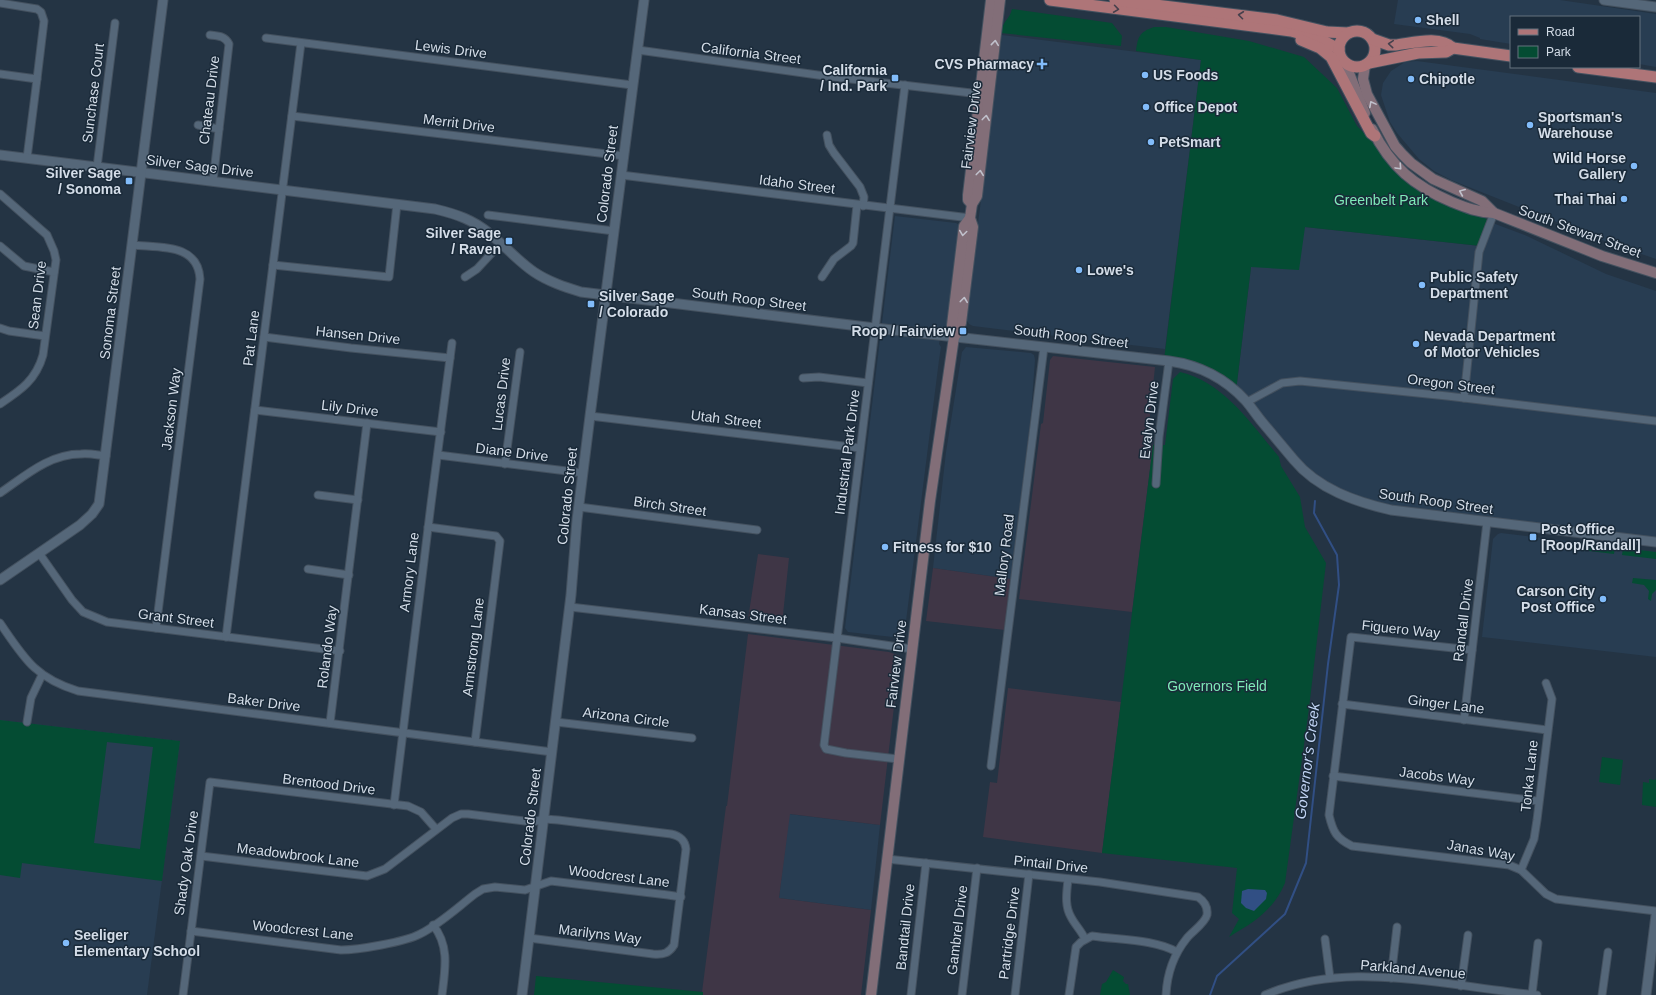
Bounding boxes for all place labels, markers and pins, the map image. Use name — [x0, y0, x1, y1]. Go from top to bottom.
place label: Shell — [1426, 12, 1459, 28]
marker: Shell — [1413, 15, 1423, 25]
place label: CVS Pharmacy — [934, 56, 1034, 72]
marker: CVS Pharmacy — [1037, 59, 1047, 69]
place label: California / Ind. Park — [820, 62, 887, 94]
place label: US Foods — [1153, 67, 1219, 83]
marker: US Foods — [1140, 70, 1150, 80]
place label: Chipotle — [1419, 71, 1475, 87]
marker: California / Ind. Park — [890, 73, 900, 83]
marker: Chipotle — [1406, 74, 1416, 84]
place label: Office Depot — [1154, 99, 1238, 115]
marker: Office Depot — [1141, 102, 1151, 112]
place label: Sportsman's Warehouse — [1538, 109, 1622, 141]
marker: Sportsman's Warehouse — [1525, 120, 1535, 130]
place label: PetSmart — [1159, 134, 1221, 150]
marker: PetSmart — [1146, 137, 1156, 147]
place label: Wild Horse Gallery — [1553, 150, 1626, 182]
marker: Wild Horse Gallery — [1629, 161, 1639, 171]
place label: Silver Sage / Sonoma — [46, 165, 121, 197]
marker: Silver Sage / Sonoma — [124, 176, 134, 186]
place label: Thai Thai — [1555, 191, 1616, 207]
marker: Thai Thai — [1619, 194, 1629, 204]
place label: Silver Sage / Raven — [426, 225, 501, 257]
marker: Silver Sage / Raven — [504, 236, 514, 246]
place label: Lowe's — [1087, 262, 1134, 278]
marker: Lowe's — [1074, 265, 1084, 275]
place label: Public Safety Department — [1430, 269, 1518, 301]
marker: Public Safety Department — [1417, 280, 1427, 290]
place label: Silver Sage / Colorado — [599, 288, 675, 320]
marker: Silver Sage / Colorado — [586, 299, 596, 309]
place label: Roop / Fairview — [852, 323, 955, 339]
marker: Roop / Fairview — [958, 326, 968, 336]
place label: Nevada Department of Motor Vehicles — [1424, 328, 1556, 360]
marker: Nevada Department of Motor Vehicles — [1411, 339, 1421, 349]
place label: Post Office [Roop/Randall] — [1541, 521, 1641, 553]
marker: Post Office [Roop/Randall] — [1528, 532, 1538, 542]
place label: Fitness for $10 — [893, 539, 992, 555]
marker: Fitness for $10 — [880, 542, 890, 552]
place label: Carson City Post Office — [1516, 583, 1595, 615]
marker: Carson City Post Office — [1598, 594, 1608, 604]
place label: Seeliger Elementary School — [74, 927, 200, 959]
marker: Seeliger Elementary School — [61, 938, 71, 948]

